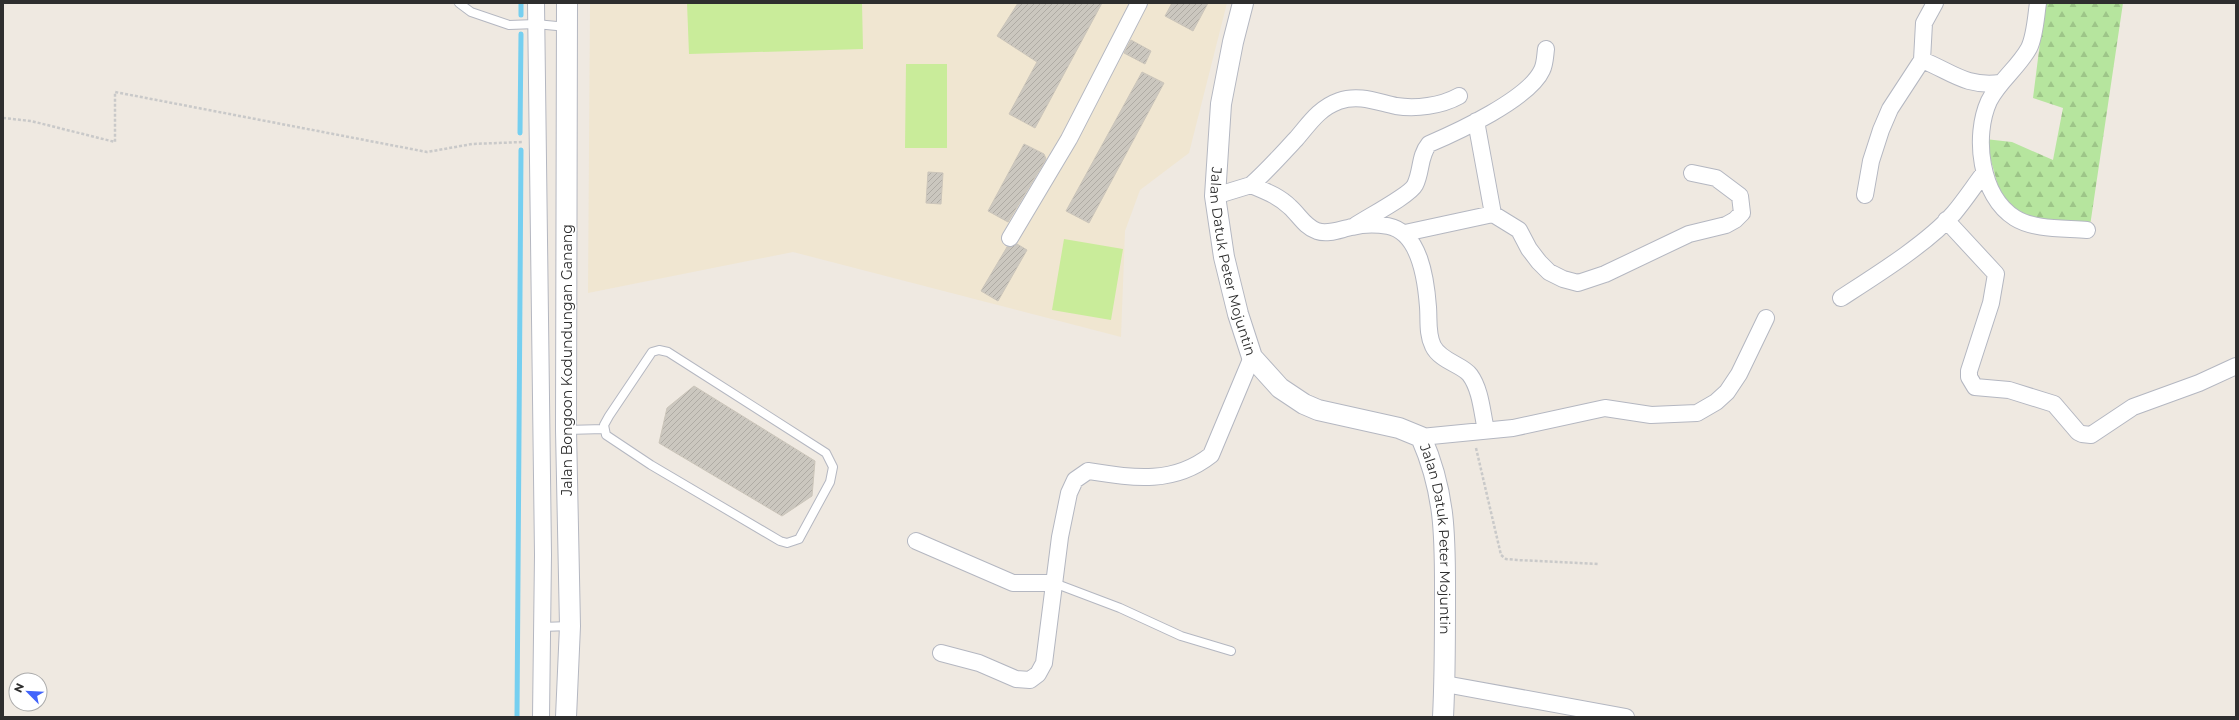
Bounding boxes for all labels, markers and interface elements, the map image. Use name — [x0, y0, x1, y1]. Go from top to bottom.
street label: Jalan Datuk Peter Mojuntin — [1206, 165, 1260, 358]
street label: Jalan Bongoon Kodundungan Ganang — [558, 224, 576, 497]
street label: Jalan Datuk Peter Mojuntin — [1415, 440, 1454, 635]
north arrow — [8, 672, 48, 712]
text: N — [11, 681, 27, 695]

